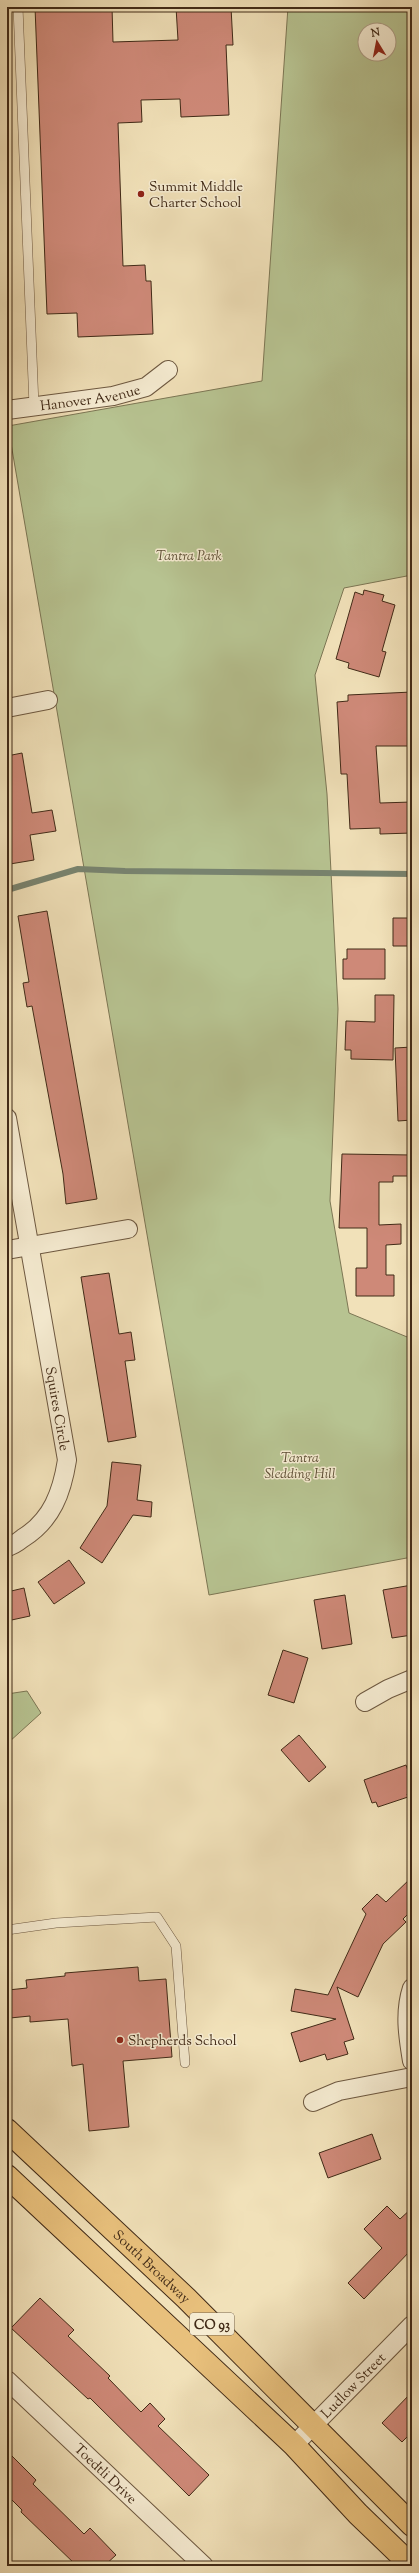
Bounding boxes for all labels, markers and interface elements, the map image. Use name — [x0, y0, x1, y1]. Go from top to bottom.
north arrow — [357, 22, 397, 62]
text: N — [369, 24, 381, 42]
place label: Summit Middle Charter School — [149, 178, 243, 214]
marker: Summit Middle Charter School — [136, 189, 146, 199]
street label: Hanover Avenue — [39, 381, 143, 418]
park label: Tantra Park — [156, 547, 223, 567]
street label: Squires Circle — [39, 1365, 73, 1453]
park label: Tantra Sledding Hill — [264, 1449, 336, 1485]
place label: Shepherds School — [128, 2032, 237, 2052]
marker: Shepherds School — [115, 2035, 125, 2045]
street label: South Broadway — [108, 2226, 194, 2309]
road number: CO 93 — [190, 2313, 234, 2335]
street label: Ludlow Street — [317, 2349, 391, 2424]
street label: Toedtli Drive — [69, 2440, 140, 2510]

